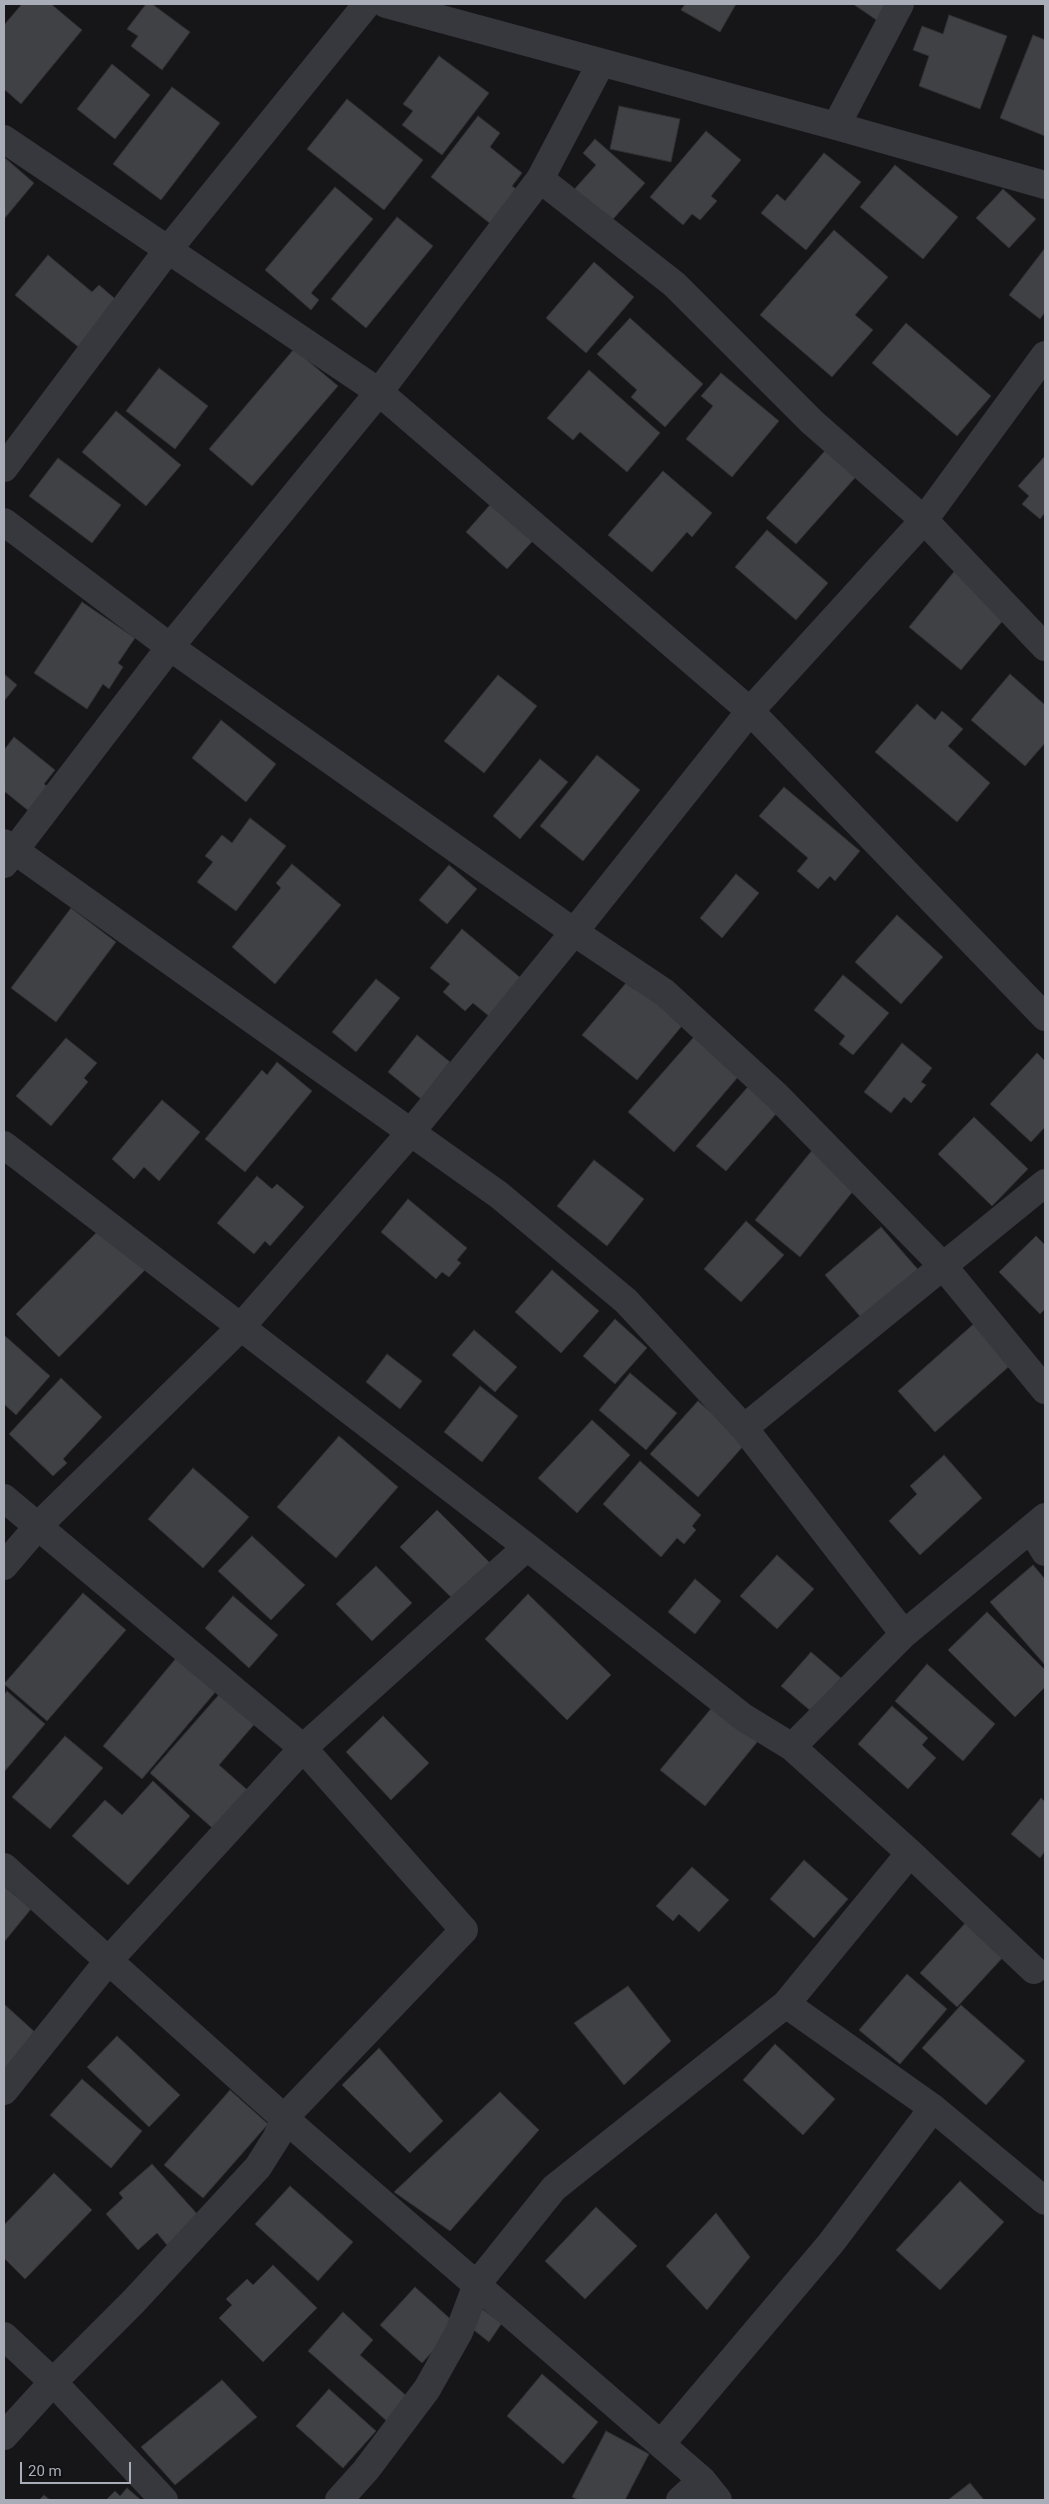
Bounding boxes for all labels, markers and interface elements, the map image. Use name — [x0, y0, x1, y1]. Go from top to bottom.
scale bar — [22, 2452, 134, 2484]
text: 20 m — [28, 2462, 62, 2480]

